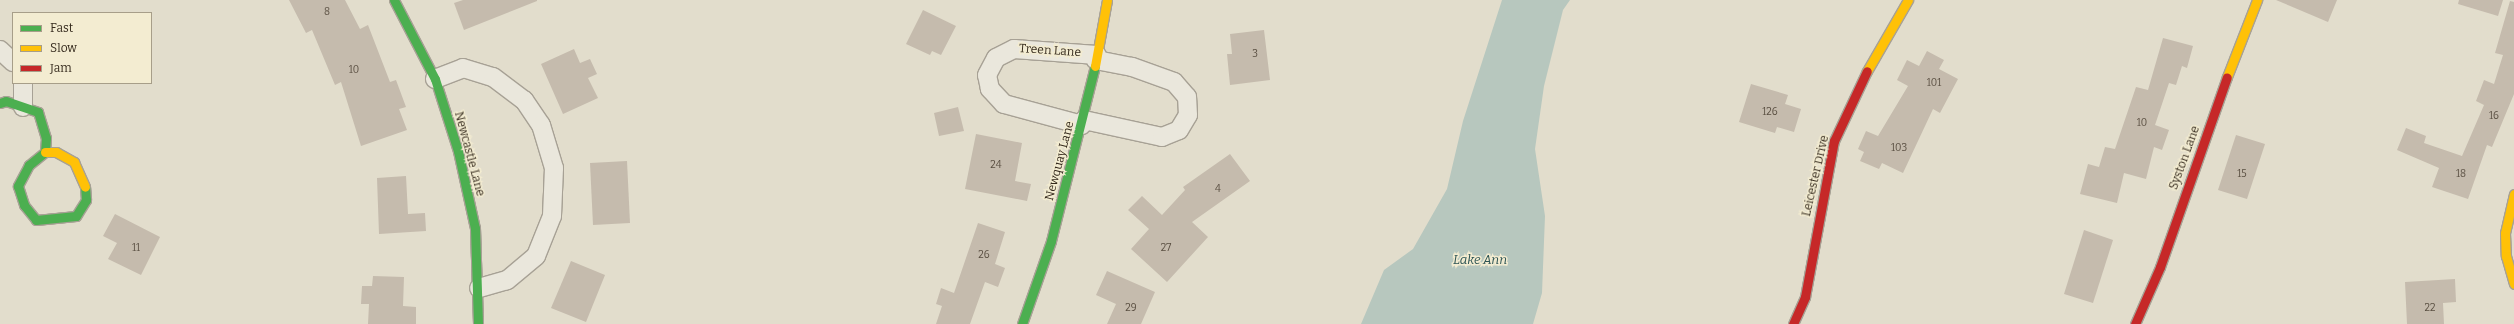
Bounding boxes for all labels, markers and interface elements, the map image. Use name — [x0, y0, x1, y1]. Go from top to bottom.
house number: 8 — [324, 7, 330, 19]
legend — [12, 12, 152, 84]
text: Fast — [50, 21, 73, 35]
text: Slow — [50, 41, 77, 55]
street label: Treen Lane — [1019, 42, 1081, 60]
house number: 3 — [1252, 49, 1258, 61]
text: Jam — [50, 61, 72, 75]
house number: 10 — [349, 65, 359, 77]
house number: 101 — [1927, 78, 1941, 90]
house number: 126 — [1762, 107, 1778, 119]
street label: Newcastle Lane — [451, 110, 487, 198]
house number: 16 — [2489, 111, 2499, 123]
house number: 10 — [2137, 118, 2147, 130]
street label: Newquay Lane — [1042, 120, 1078, 202]
street label: Syston Lane — [2167, 124, 2203, 192]
street label: Leicester Drive — [1800, 134, 1832, 218]
house number: 103 — [1891, 143, 1907, 155]
house number: 24 — [990, 160, 1002, 172]
house number: 15 — [2237, 169, 2247, 181]
house number: 18 — [2456, 169, 2466, 181]
house number: 4 — [1215, 184, 1221, 196]
house number: 11 — [132, 243, 140, 255]
house number: 27 — [1161, 243, 1171, 255]
house number: 26 — [978, 250, 990, 262]
water label: Lake Ann — [1453, 252, 1507, 268]
house number: 29 — [1125, 303, 1137, 315]
house number: 22 — [2425, 303, 2435, 315]

